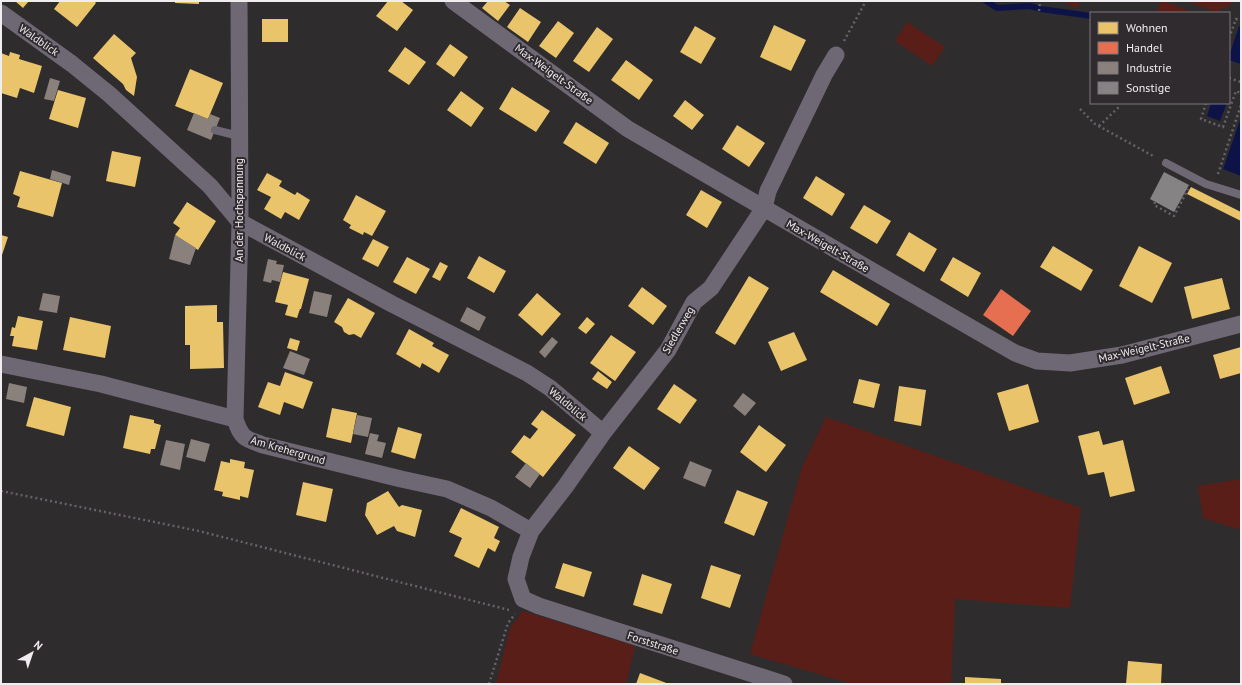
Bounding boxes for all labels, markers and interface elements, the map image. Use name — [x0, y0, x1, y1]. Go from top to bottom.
legend — [1090, 12, 1230, 104]
text: Wohnen — [1126, 20, 1168, 35]
street label: Waldblick — [16, 21, 62, 59]
text: Handel — [1126, 40, 1163, 55]
street label: Max-Weigelt-Straße — [512, 41, 596, 107]
text: Industrie — [1126, 60, 1172, 75]
text: Sonstige — [1126, 80, 1170, 95]
street label: An der Hochspannung — [232, 158, 246, 262]
street label: Max-Weigelt-Straße — [784, 217, 872, 276]
street label: Waldblick — [262, 230, 309, 264]
street label: Siedlerweg — [659, 304, 697, 356]
street label: Max-Weigelt-Straße — [1097, 331, 1191, 365]
street label: Waldblick — [546, 384, 591, 424]
street label: Am Krehergrund — [249, 433, 327, 467]
street label: Forststraße — [625, 628, 681, 658]
north arrow — [12, 633, 52, 673]
text: N — [31, 638, 46, 653]

